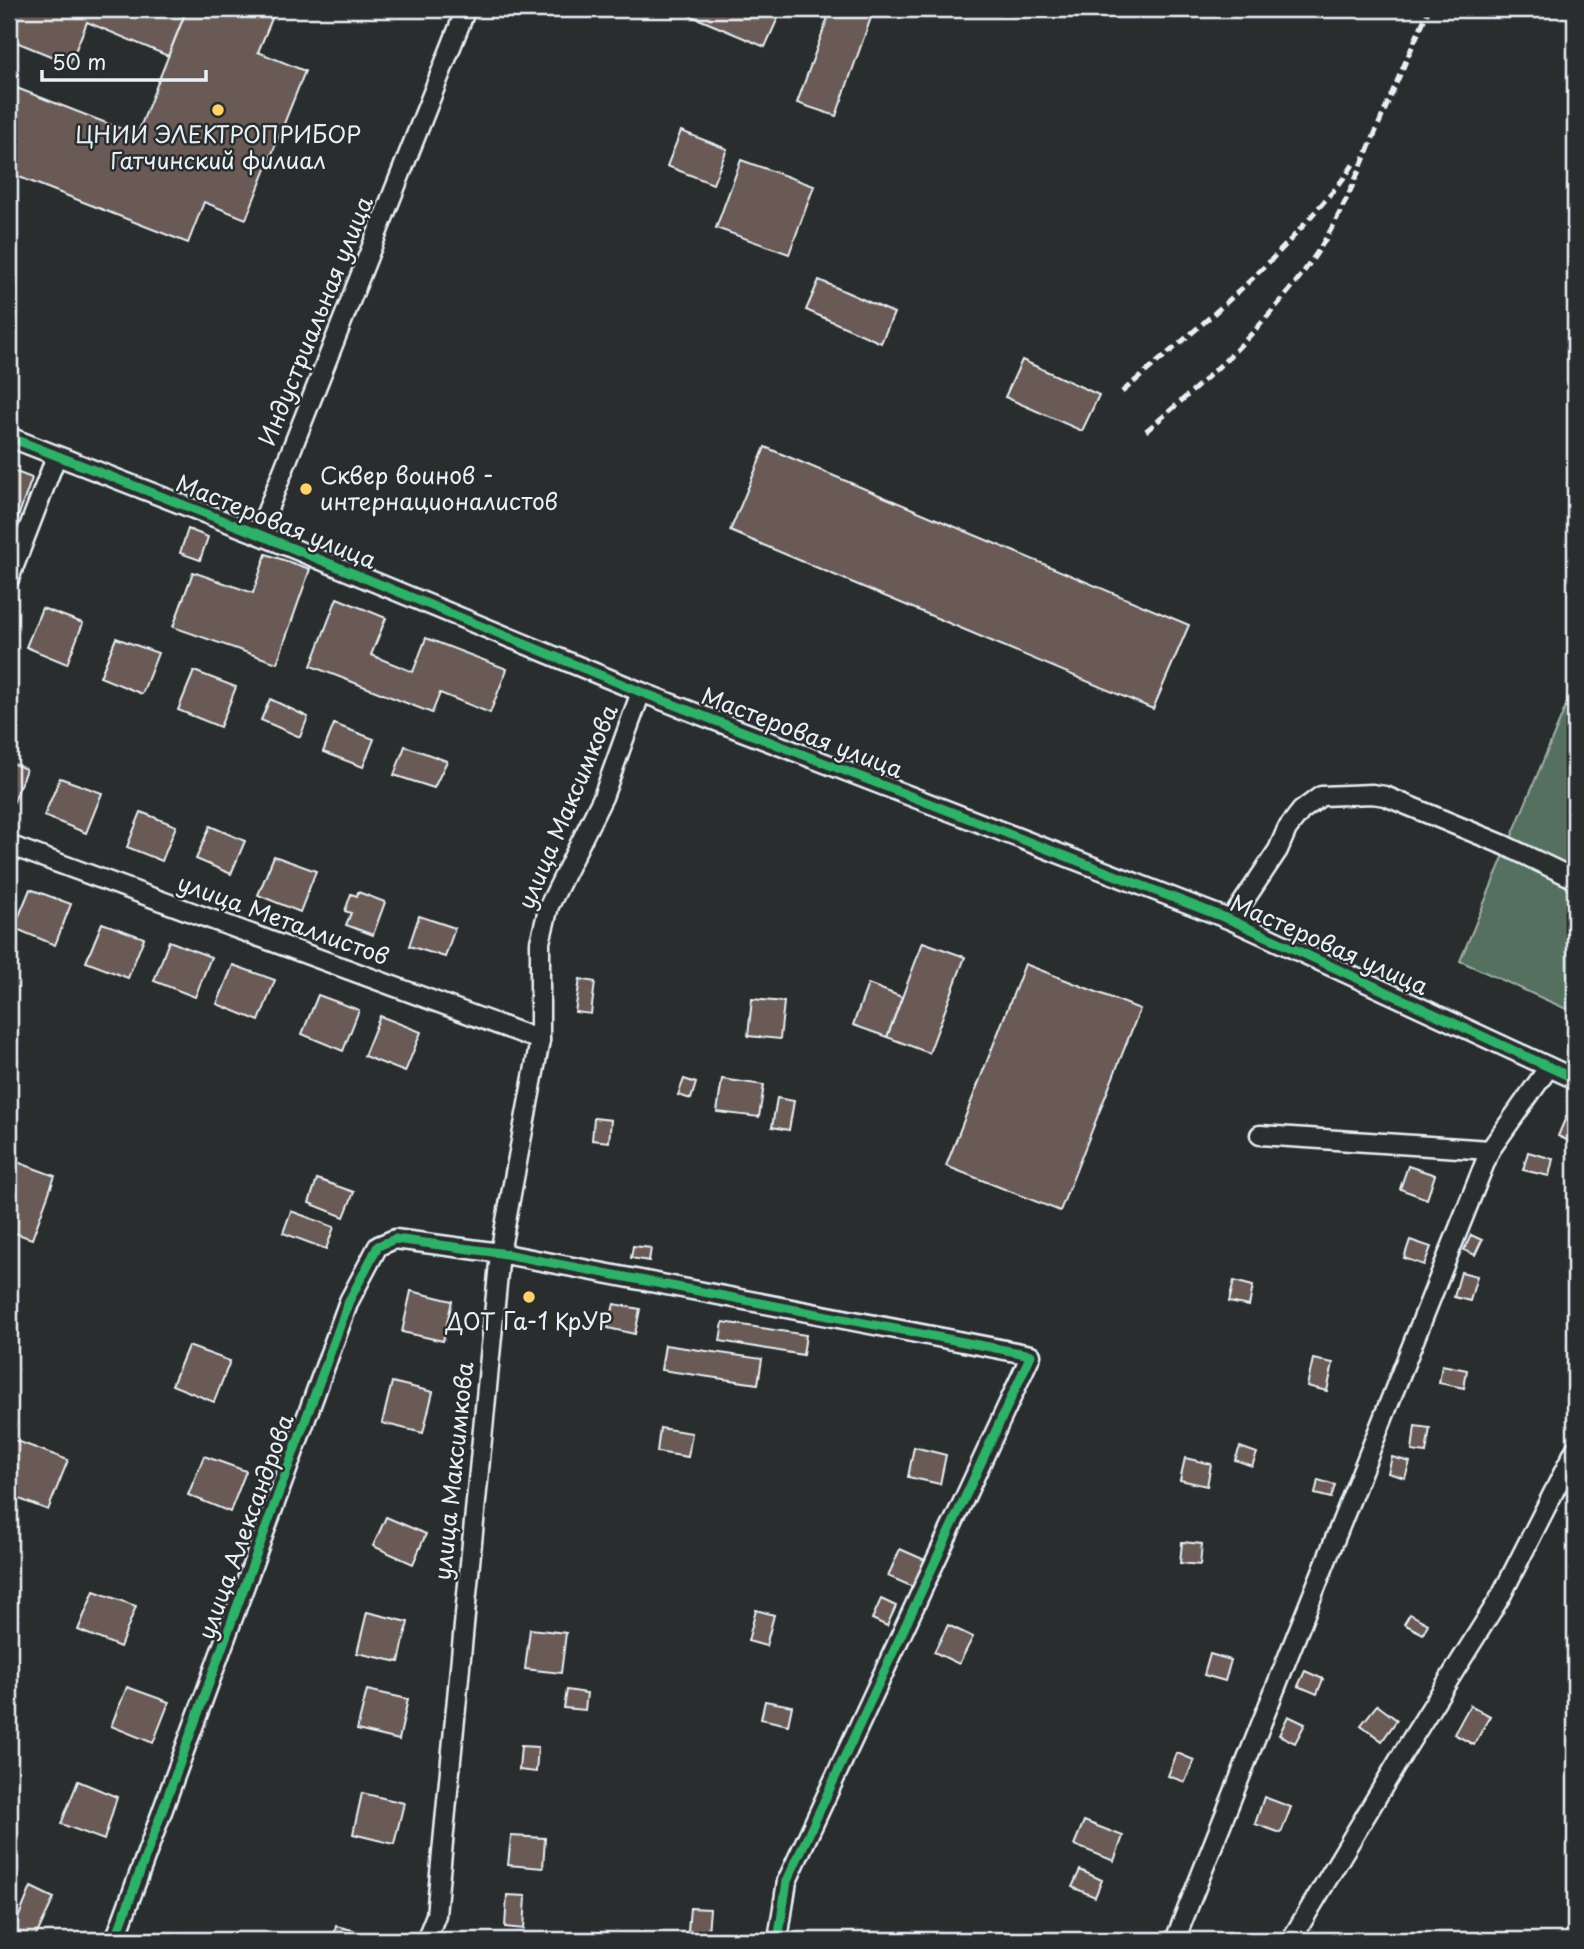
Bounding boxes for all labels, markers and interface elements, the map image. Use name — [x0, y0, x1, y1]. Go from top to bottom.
scale bar — [42, 38, 206, 82]
text: 50 m — [52, 45, 106, 77]
marker: ЦНИИ ЭЛЕКТРОПРИБОР Гатчинский филиал — [210, 102, 226, 118]
place label: ЦНИИ ЭЛЕКТРОПРИБОР Гатчинский филиал — [75, 116, 361, 177]
street label: Индустриальная улица — [248, 190, 381, 451]
place label: Сквер воинов - интернационалистов — [320, 457, 558, 518]
street label: Мастеровая улица — [171, 464, 382, 577]
marker: Сквер воинов - интернационалистов — [298, 481, 314, 497]
street label: Мастеровая улица — [697, 677, 909, 786]
street label: улица Максимкова — [508, 698, 626, 914]
street label: улица Металлистов — [173, 864, 394, 973]
street label: Мастеровая улица — [1225, 884, 1435, 1003]
marker: ДОТ Га-1 КрУР — [521, 1289, 537, 1305]
place label: ДОТ Га-1 КрУР — [445, 1303, 612, 1338]
street label: улица Максимкова — [424, 1359, 481, 1582]
street label: улица Александрова — [188, 1408, 302, 1644]

